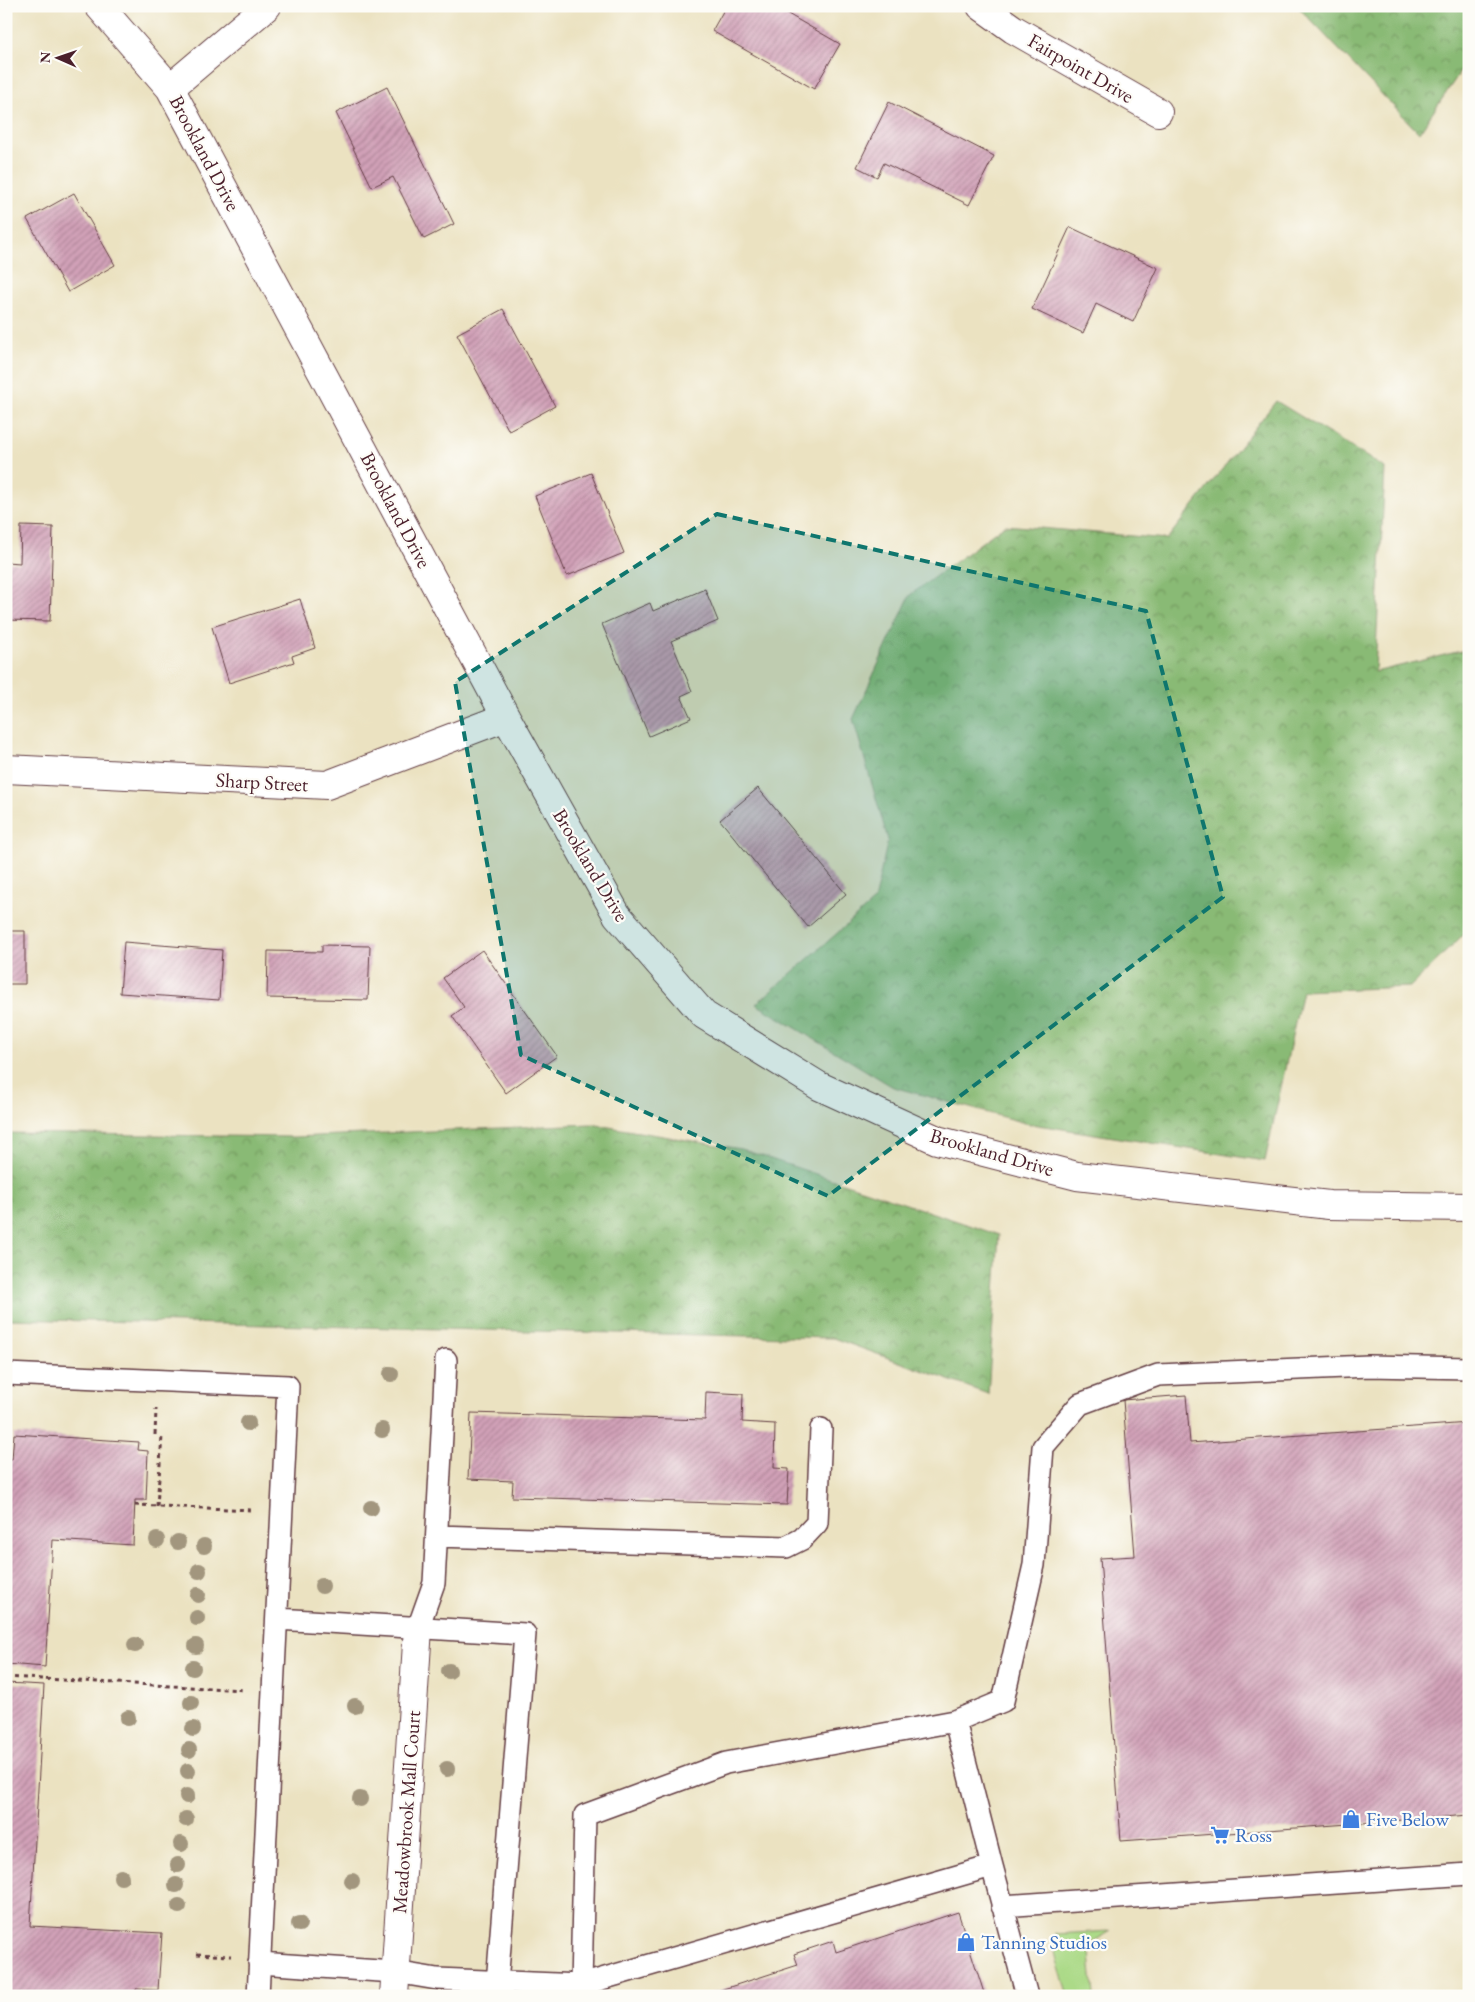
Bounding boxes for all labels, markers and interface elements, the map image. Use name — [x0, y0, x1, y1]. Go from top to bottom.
street label: Fairpoint Drive — [1023, 27, 1139, 109]
north arrow — [32, 32, 82, 82]
text: N — [36, 51, 54, 64]
street label: Brookland Drive — [164, 91, 246, 216]
street label: Brookland Drive — [355, 448, 437, 573]
street label: Sharp Street — [215, 767, 310, 797]
street label: Brookland Drive — [547, 804, 635, 927]
street label: Brookland Drive — [927, 1122, 1057, 1182]
street label: Meadowbrook Mall Court — [386, 1709, 426, 1914]
place label: Five Below — [1366, 1806, 1449, 1832]
shop icon: Five Below — [1340, 1808, 1362, 1830]
place label: Ross — [1235, 1822, 1272, 1848]
supermarket icon: Ross — [1209, 1824, 1231, 1846]
place label: Tanning Studios — [981, 1929, 1107, 1955]
shop icon: Tanning Studios — [955, 1931, 977, 1953]

